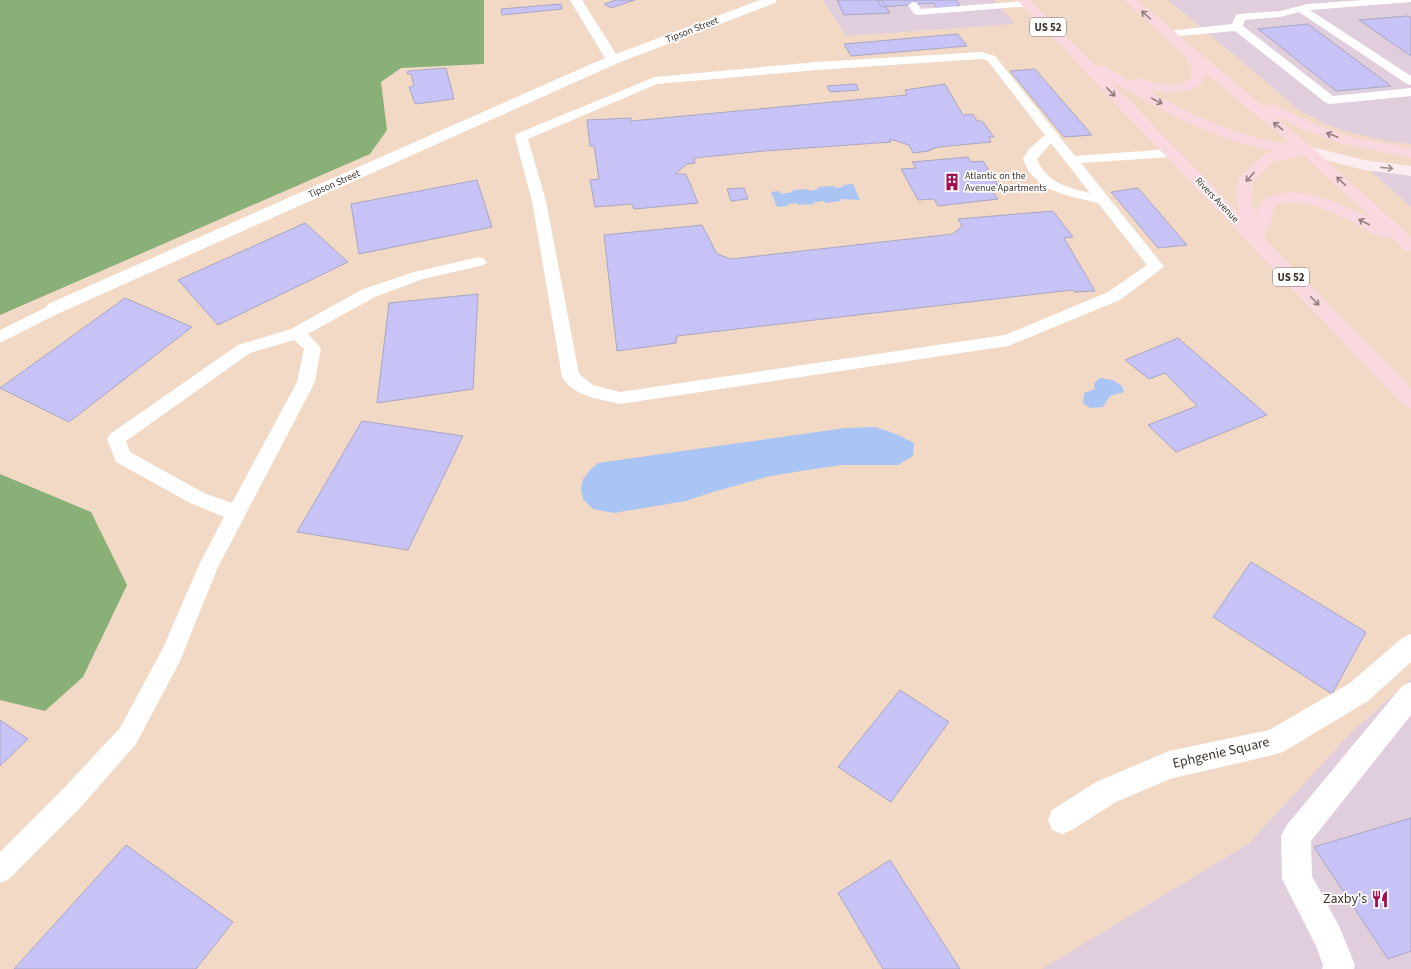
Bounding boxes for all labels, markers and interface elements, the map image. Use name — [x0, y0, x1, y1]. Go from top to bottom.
one-way arrow — [1141, 10, 1152, 19]
street label: Tipson Street — [664, 13, 721, 46]
road number: US 52 — [1030, 18, 1066, 36]
one-way arrow — [1106, 87, 1116, 97]
one-way arrow — [1151, 98, 1163, 105]
one-way arrow — [1272, 121, 1283, 130]
one-way arrow — [1326, 131, 1338, 139]
one-way arrow — [1380, 164, 1393, 172]
street label: Tipson Street — [306, 166, 363, 202]
place label: Atlantic on the Avenue Apartments — [965, 169, 1047, 195]
one-way arrow — [1245, 171, 1254, 182]
building icon: Atlantic on the Avenue Apartments — [942, 172, 962, 192]
street label: Rivers Avenue — [1192, 174, 1242, 226]
one-way arrow — [1336, 176, 1346, 186]
one-way arrow — [1358, 217, 1370, 225]
road number: US 52 — [1273, 268, 1309, 286]
one-way arrow — [1310, 296, 1320, 306]
street label: Ephgenie Square — [1171, 732, 1272, 774]
place label: Zaxby's — [1323, 889, 1367, 909]
restaurant icon: Zaxby's — [1370, 889, 1390, 909]

